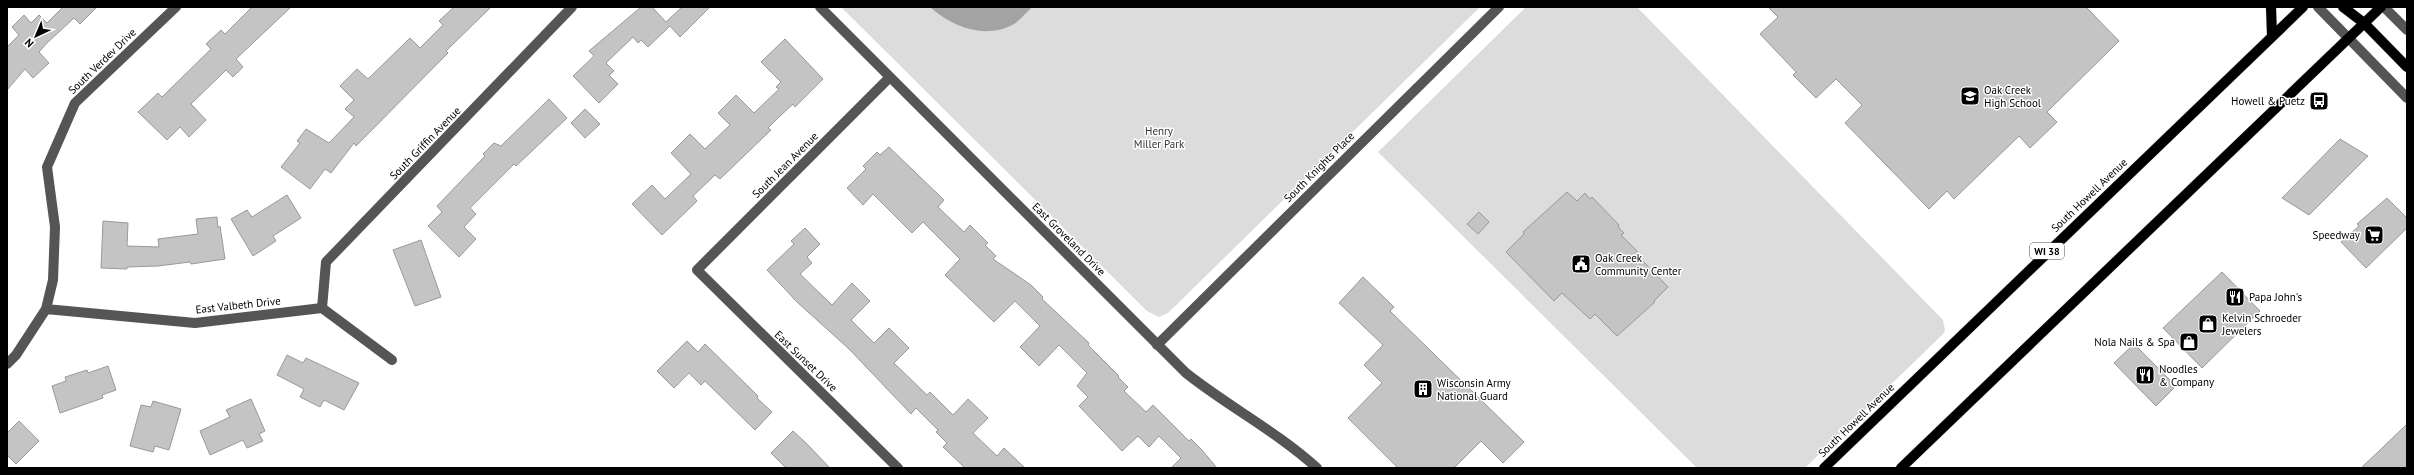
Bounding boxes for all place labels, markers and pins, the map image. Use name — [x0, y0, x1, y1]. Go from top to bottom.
place label: Oak Creek High School — [1984, 83, 2042, 110]
school or university icon: Oak Creek High School — [1959, 85, 1981, 107]
bus stop icon: Howell & Puetz — [2308, 90, 2330, 112]
place label: Howell & Puetz — [2231, 94, 2305, 108]
supermarket icon: Speedway — [2363, 224, 2385, 246]
place label: Speedway — [2313, 228, 2361, 242]
place label: Oak Creek Community Center — [1595, 251, 1682, 278]
public building icon: Oak Creek Community Center — [1570, 253, 1592, 275]
restaurant icon: Papa John's — [2224, 286, 2246, 308]
place label: Papa John's — [2249, 290, 2302, 304]
place label: Kelvin Schroeder Jewelers — [2221, 311, 2302, 338]
shop icon: Kelvin Schroeder Jewelers — [2197, 313, 2219, 335]
shop icon: Nola Nails & Spa — [2178, 331, 2200, 353]
place label: Nola Nails & Spa — [2094, 335, 2175, 349]
place label: Noodles & Company — [2159, 362, 2215, 389]
restaurant icon: Noodles & Company — [2134, 364, 2156, 386]
place label: Wisconsin Army National Guard — [1437, 376, 1512, 403]
building icon: Wisconsin Army National Guard — [1412, 378, 1434, 400]

